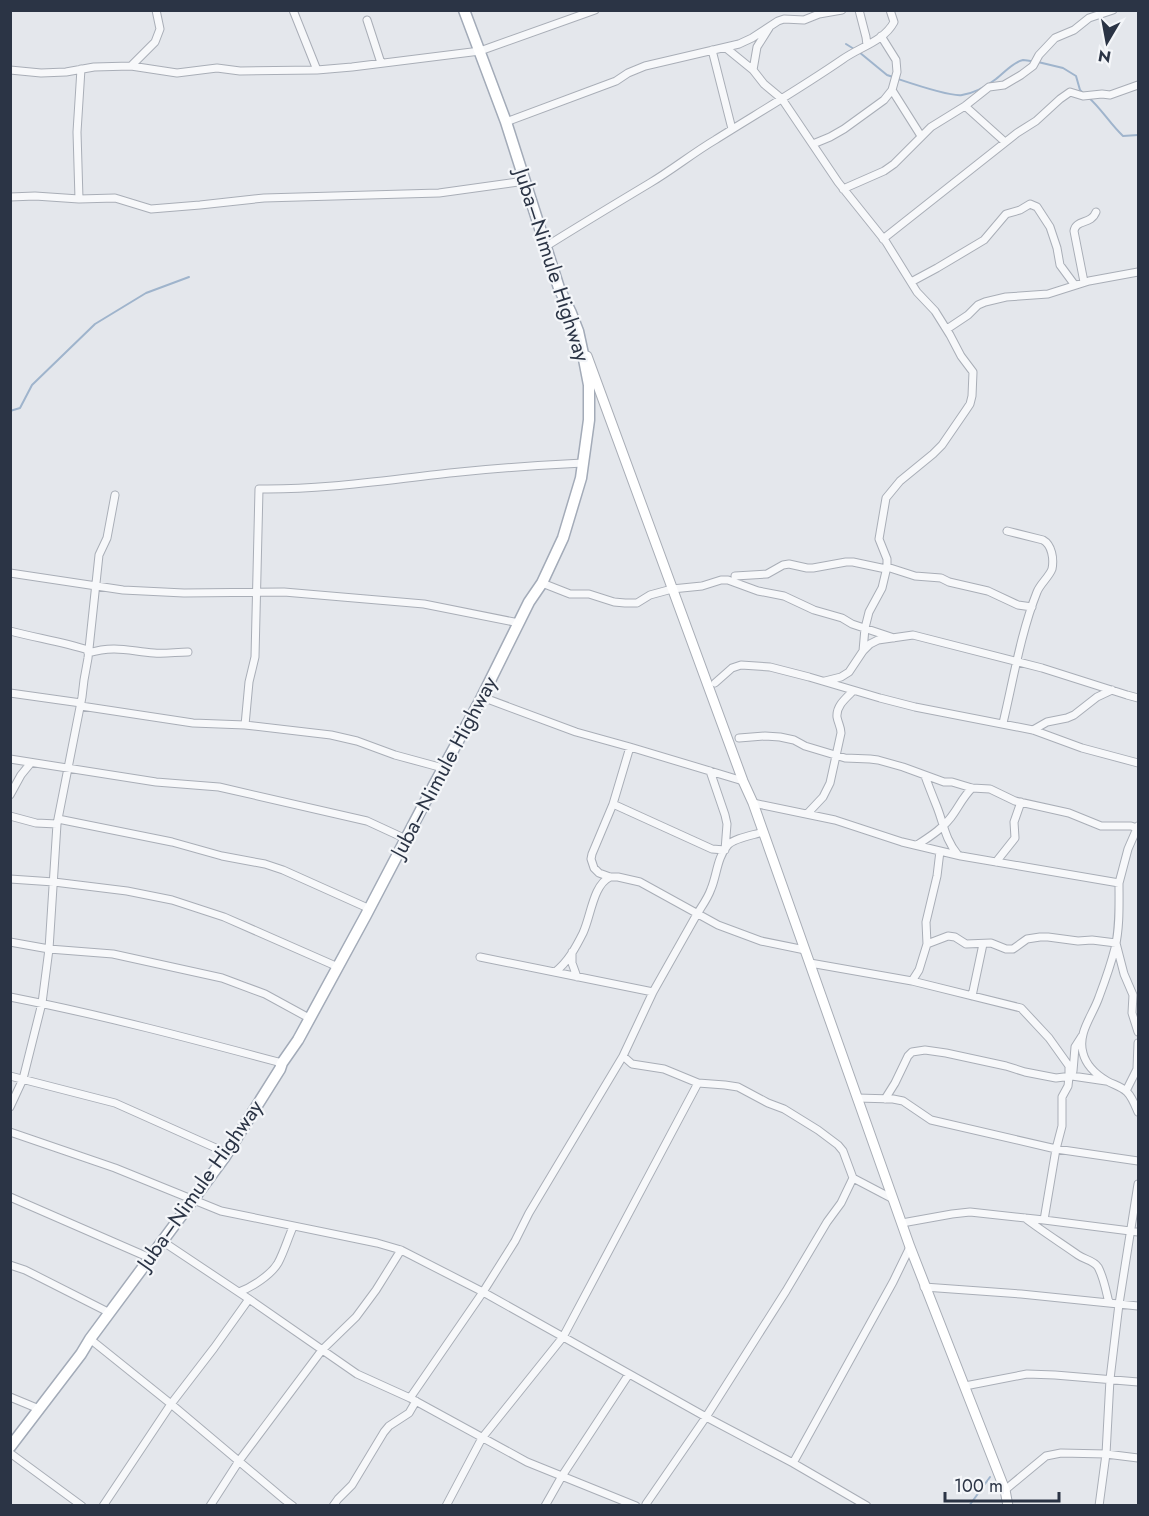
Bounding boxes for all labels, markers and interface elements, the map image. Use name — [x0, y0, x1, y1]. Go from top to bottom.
north arrow — [1077, 12, 1137, 72]
text: N — [1096, 44, 1113, 69]
street label: Juba–Nimule Highway — [506, 162, 598, 366]
street label: Juba–Nimule Highway — [382, 670, 505, 866]
street label: Juba–Nimule Highway — [128, 1093, 271, 1279]
scale bar — [945, 1465, 1059, 1503]
text: 100 m — [954, 1473, 1003, 1499]

